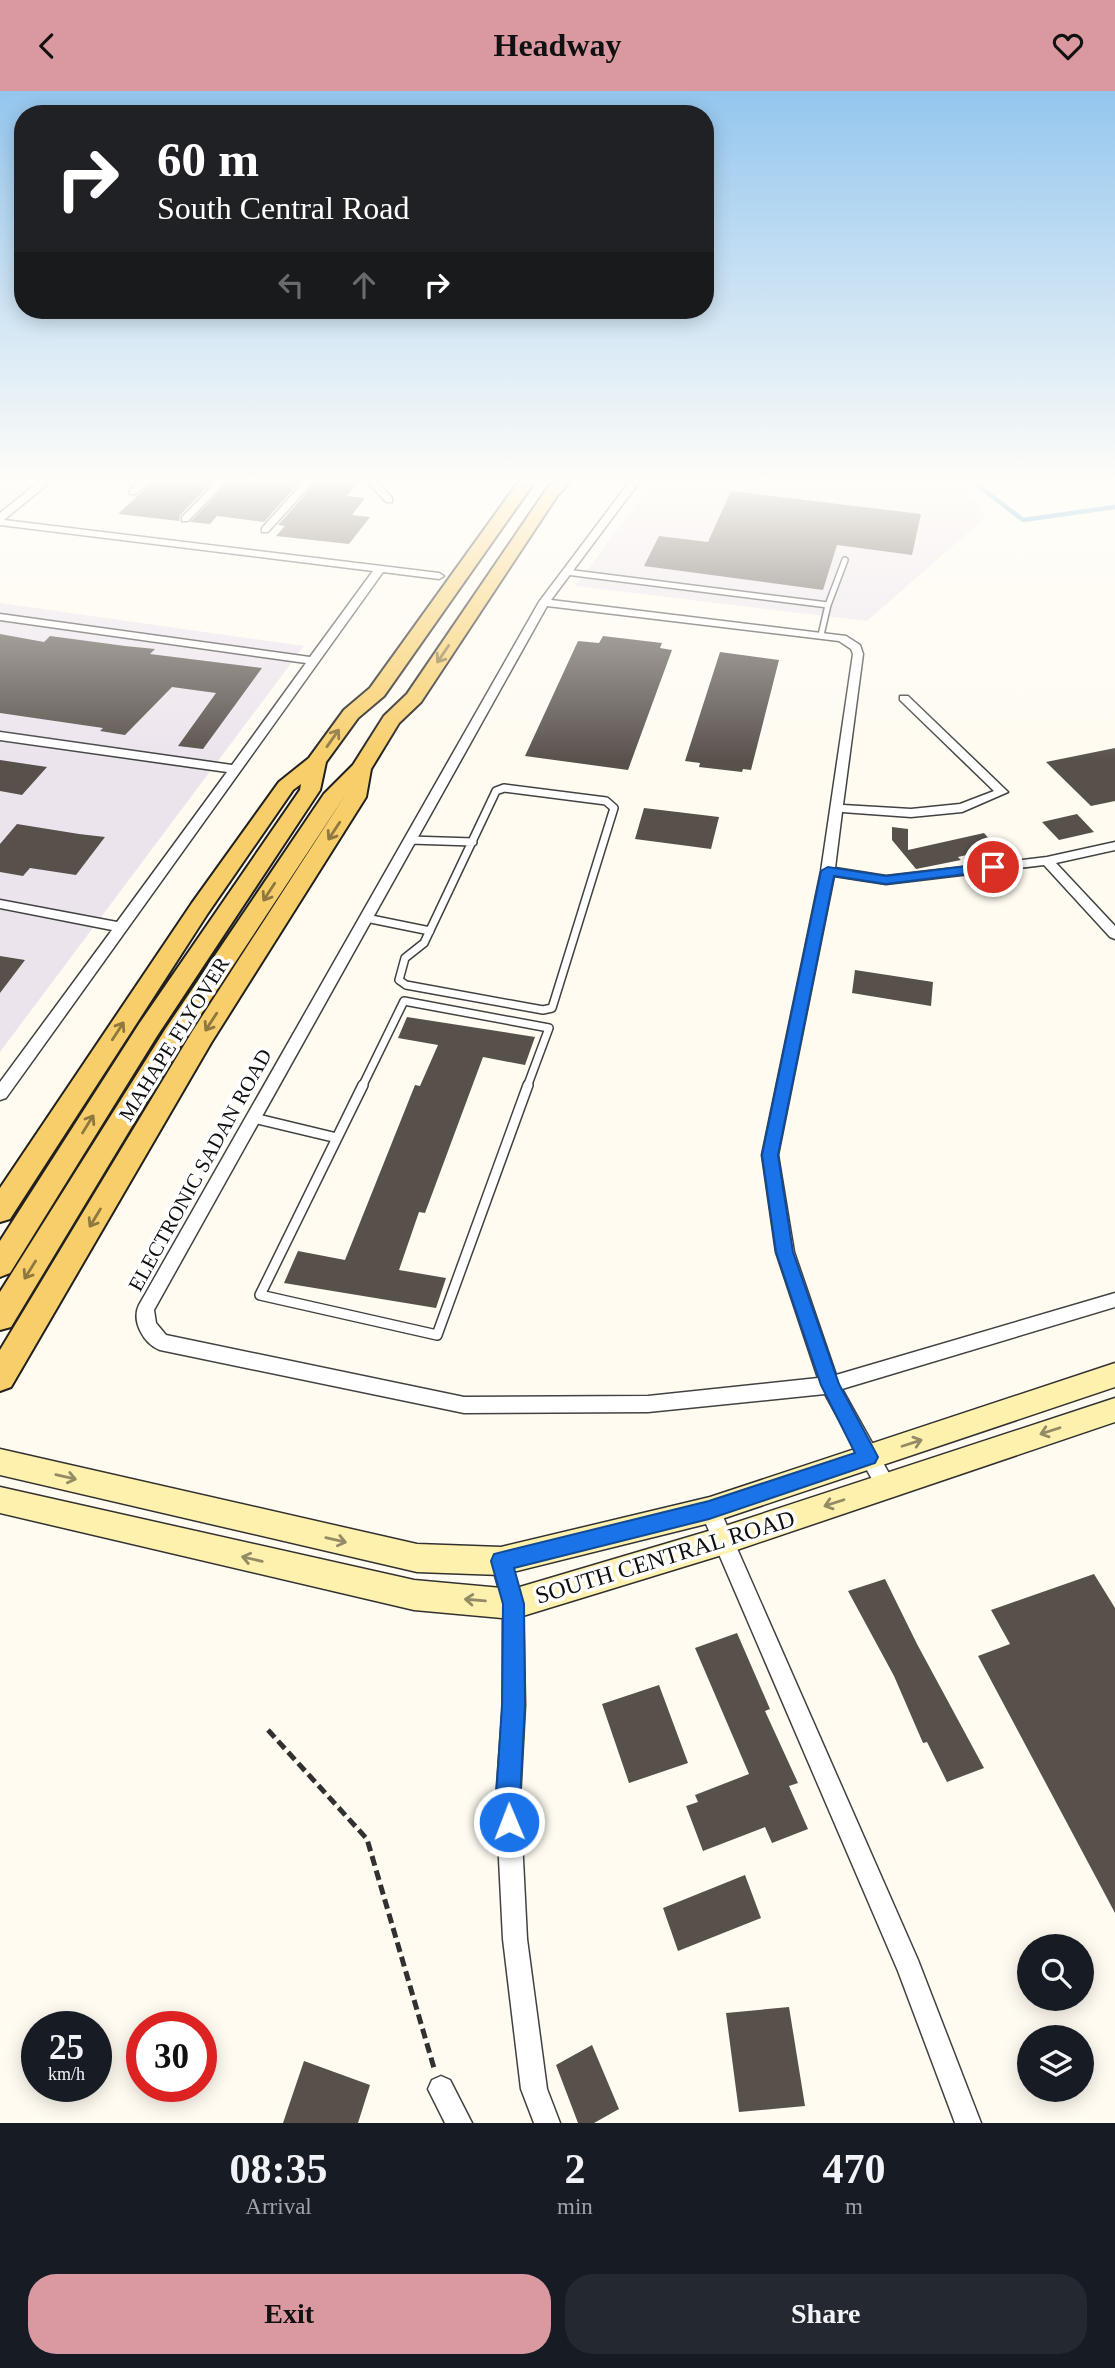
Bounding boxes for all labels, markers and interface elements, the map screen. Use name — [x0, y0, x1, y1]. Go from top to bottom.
icon: back — [28, 27, 66, 65]
text: Headway — [494, 27, 622, 63]
icon: heart — [1049, 27, 1087, 65]
text: 60 m — [157, 132, 259, 187]
icon: right — [42, 133, 133, 224]
text: South Central Road — [157, 190, 409, 226]
icon: left — [272, 266, 310, 304]
icon: ahead — [345, 266, 383, 304]
icon: right — [418, 266, 456, 304]
one-way arrow — [436, 643, 450, 663]
one-way arrow — [326, 729, 341, 748]
one-way arrow — [327, 820, 341, 840]
pin — [963, 837, 1023, 897]
icon: arrive — [974, 848, 1012, 886]
one-way arrow — [262, 881, 276, 901]
street label: MAHAPE FLYOVER — [114, 953, 234, 1125]
one-way arrow — [204, 1012, 219, 1031]
one-way arrow — [111, 1022, 125, 1042]
street label: ELECTRONIC SADAN ROAD — [123, 1045, 277, 1295]
one-way arrow — [82, 1115, 96, 1135]
one-way arrow — [88, 1207, 102, 1227]
one-way arrow — [22, 1260, 36, 1280]
one-way arrow — [1040, 1426, 1062, 1438]
one-way arrow — [900, 1436, 922, 1448]
one-way arrow — [55, 1471, 77, 1484]
one-way arrow — [824, 1498, 846, 1510]
street label: SOUTH CENTRAL ROAD — [532, 1505, 798, 1609]
one-way arrow — [324, 1534, 347, 1548]
one-way arrow — [241, 1552, 264, 1566]
one-way arrow — [465, 1594, 487, 1607]
position arrow — [472, 1785, 546, 1859]
map controls — [1017, 1934, 1094, 2102]
button: search — [1017, 1934, 1094, 2011]
speed limit sign: 30 — [126, 2011, 217, 2102]
button: layers — [1017, 2025, 1094, 2102]
text: 25 — [49, 2028, 84, 2067]
text: km/h — [48, 2064, 85, 2084]
text: 08:35 — [230, 2146, 328, 2192]
text: 2 — [564, 2146, 585, 2192]
text: 470 — [822, 2146, 885, 2192]
text: Arrival — [245, 2194, 312, 2219]
text: min — [557, 2194, 593, 2219]
text: m — [845, 2194, 863, 2219]
button: Exit — [28, 2274, 551, 2354]
button: Share — [565, 2274, 1087, 2354]

